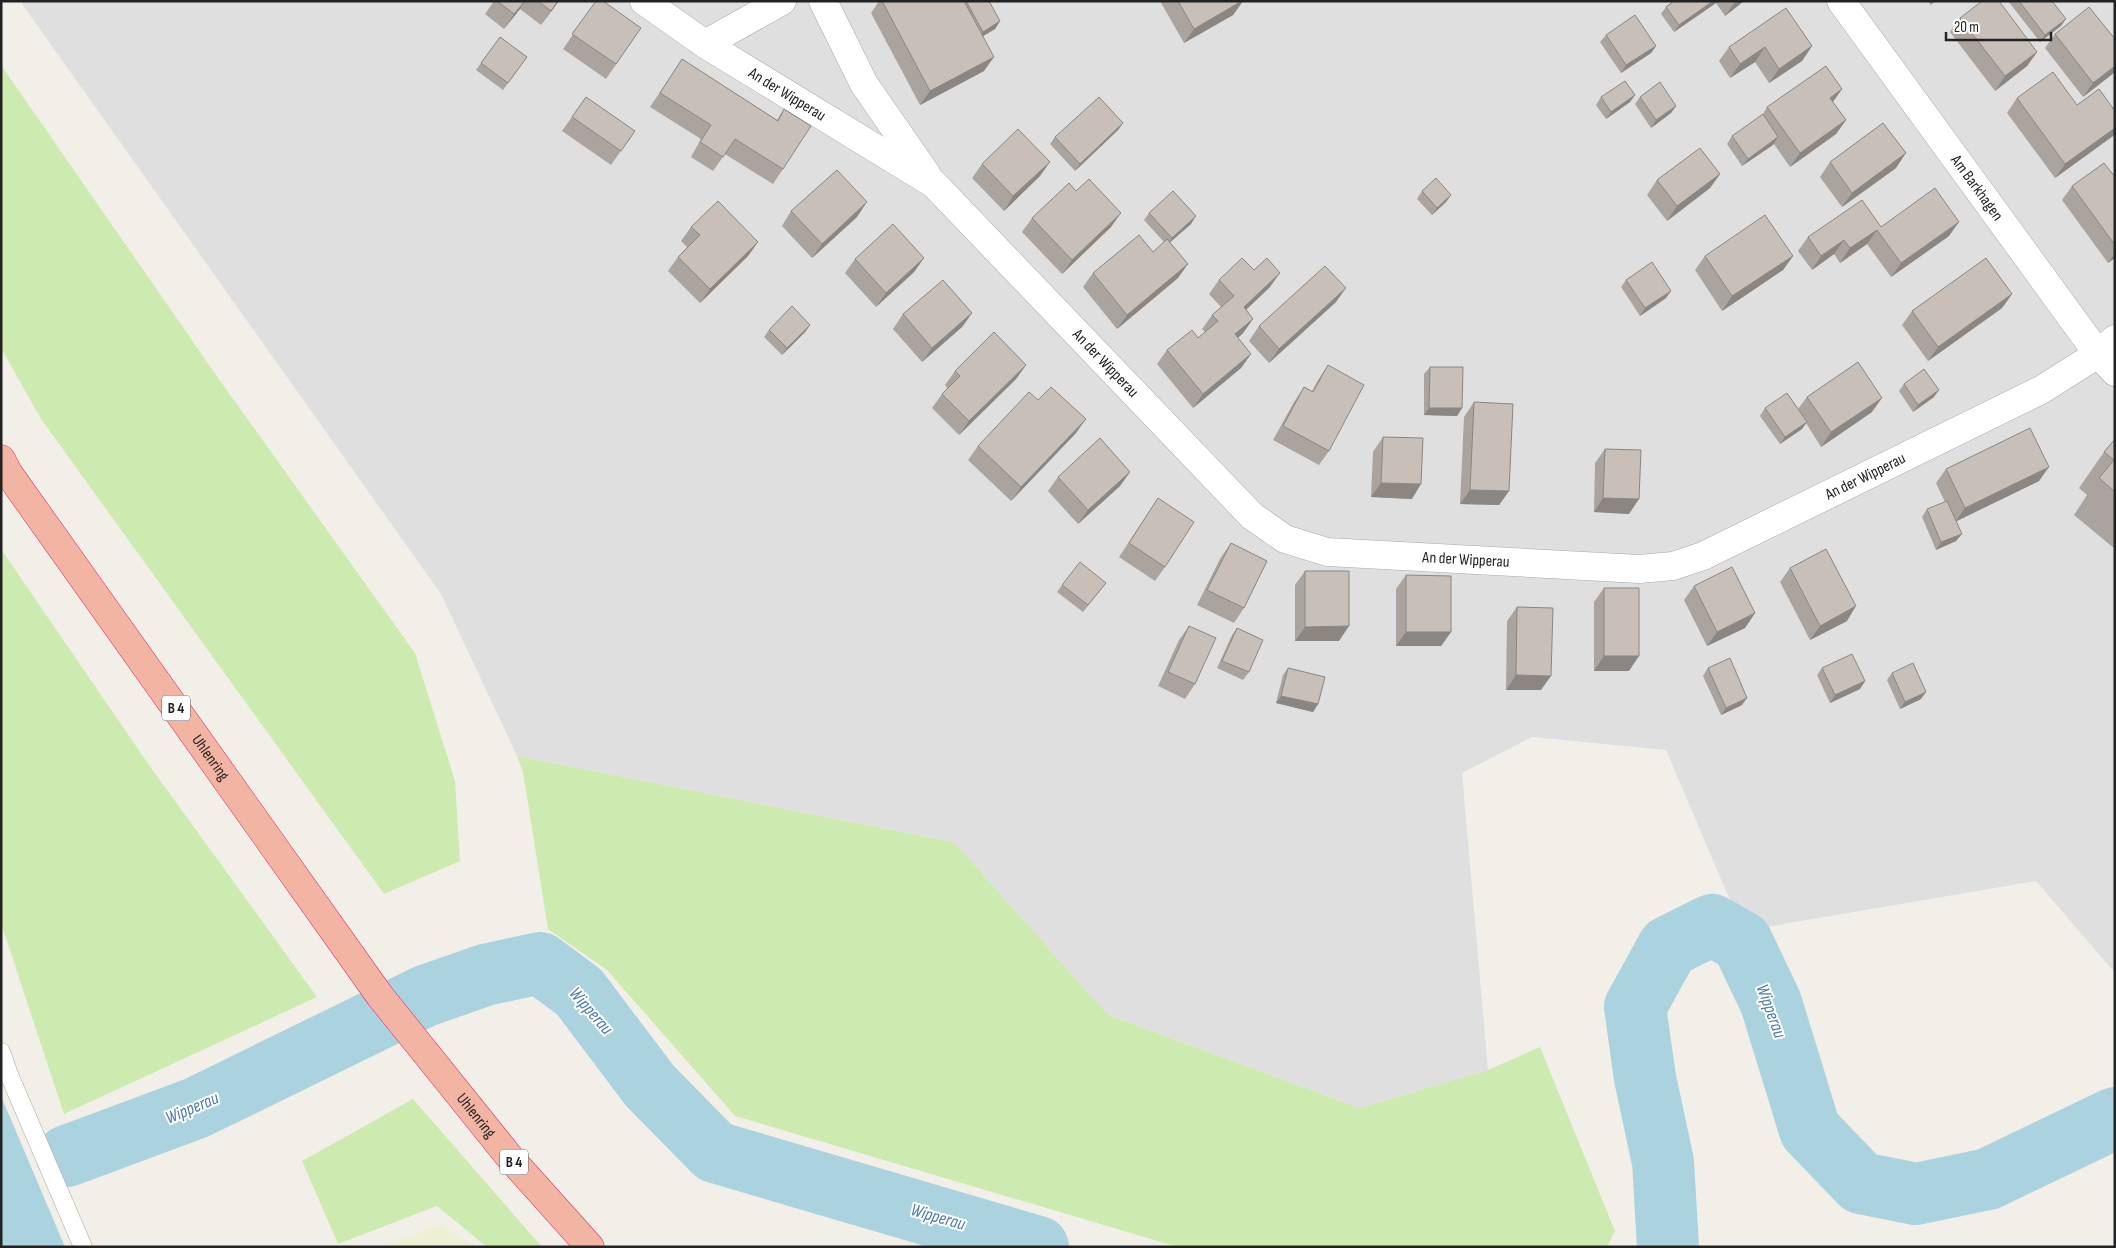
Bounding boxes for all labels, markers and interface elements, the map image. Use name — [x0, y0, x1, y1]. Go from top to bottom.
scale bar — [1946, 10, 2051, 42]
text: 20 m — [1954, 18, 1979, 37]
street label: An der Wipperau — [744, 63, 829, 125]
street label: Am Barkhagen — [1946, 150, 2007, 224]
street label: An der Wipperau — [1068, 324, 1143, 401]
street label: An der Wipperau — [1821, 449, 1909, 504]
street label: An der Wipperau — [1421, 548, 1510, 571]
road number: B 4 — [162, 696, 190, 720]
street label: Uhlenring — [188, 731, 233, 784]
water label: Wipperau — [1752, 981, 1791, 1041]
water label: Wipperau — [565, 983, 618, 1039]
water label: Wipperau — [162, 1087, 222, 1129]
street label: Uhlenring — [453, 1090, 500, 1142]
road number: B 4 — [500, 1150, 528, 1174]
water label: Wipperau — [908, 1199, 968, 1235]

